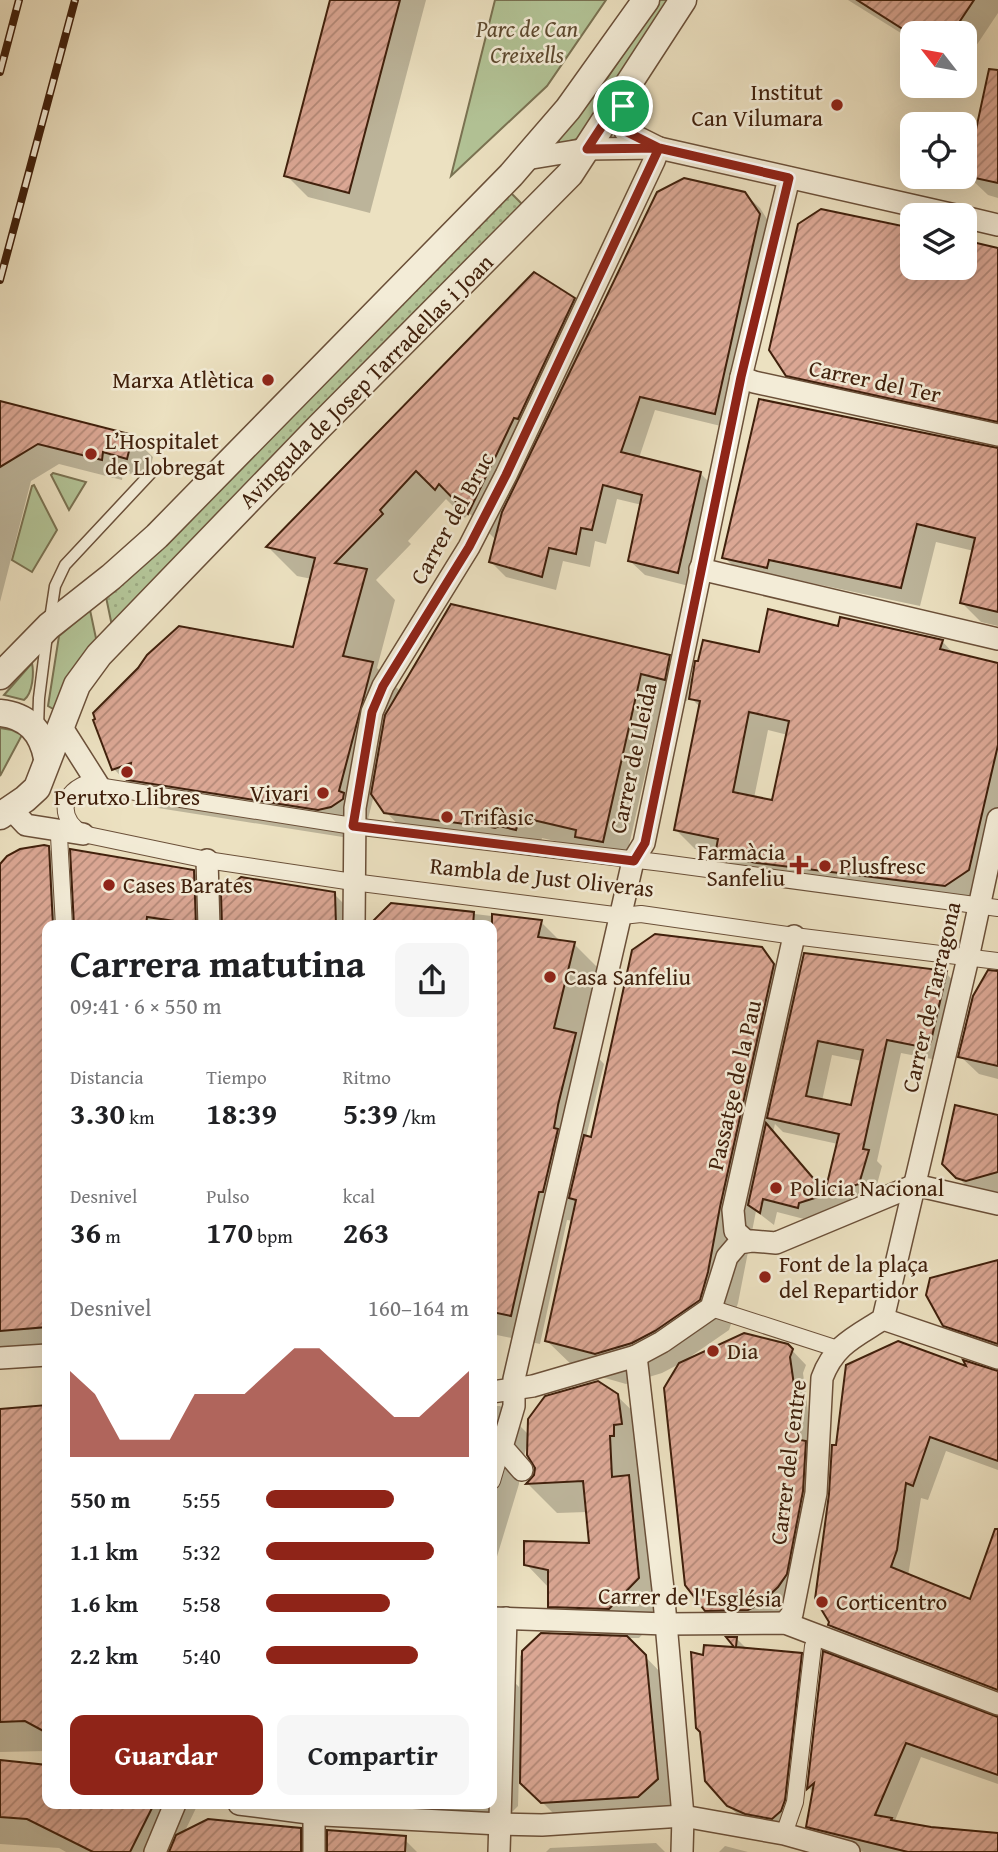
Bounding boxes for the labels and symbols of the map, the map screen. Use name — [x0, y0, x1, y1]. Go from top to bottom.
park label: Parc de Can Creixells — [475, 12, 578, 71]
north arrow — [900, 21, 976, 98]
place label: Institut Can Vilumara — [691, 75, 823, 134]
pin — [593, 76, 653, 136]
marker: Institut Can Vilumara — [829, 97, 845, 113]
street label: Avinguda de Josep Tarradellas i Joan — [231, 246, 500, 515]
street label: Carrer del Ter — [806, 350, 945, 411]
place label: Marxa Atlètica — [112, 363, 254, 396]
marker: Marxa Atlètica — [260, 372, 276, 388]
place label: L’Hospitalet de Llobregat — [105, 424, 225, 483]
street label: Carrer del Bruc — [401, 445, 502, 590]
marker: L’Hospitalet de Llobregat — [83, 446, 99, 462]
street label: Carrer de Lleida — [600, 679, 665, 836]
marker: Perutxo Llibres — [119, 764, 135, 780]
place label: Vivari — [250, 776, 309, 809]
place label: Perutxo Llibres — [54, 780, 200, 813]
marker: Vivari — [315, 785, 331, 801]
place label: Trifàsic — [461, 800, 534, 833]
marker: Trifàsic — [439, 809, 455, 825]
place label: Farmàcia Sanfeliu — [697, 835, 786, 894]
street label: Rambla de Just Oliveras — [428, 848, 656, 905]
place label: Plusfresc — [839, 849, 926, 882]
marker: Farmàcia Sanfeliu — [791, 857, 807, 873]
marker: Plusfresc — [817, 858, 833, 874]
place label: Cases Barates — [123, 868, 253, 901]
marker: Cases Barates — [101, 877, 117, 893]
street label: Carrer de Tarragona — [893, 898, 969, 1096]
place label: Casa Sanfeliu — [564, 960, 692, 993]
marker: Casa Sanfeliu — [542, 969, 558, 985]
street label: Passatge de la Pau — [698, 996, 769, 1173]
place label: Policia Nacional — [790, 1171, 944, 1204]
marker: Policia Nacional — [768, 1180, 784, 1196]
place label: Font de la plaça del Repartidor — [779, 1247, 929, 1306]
marker: Font de la plaça del Repartidor — [757, 1269, 773, 1285]
place label: Dia — [727, 1334, 758, 1367]
marker: Dia — [705, 1343, 721, 1359]
street label: Carrer del Centre — [761, 1377, 814, 1546]
street label: Carrer de l'Església — [598, 1578, 782, 1615]
place label: Corticentro — [836, 1585, 947, 1618]
marker: Corticentro — [814, 1594, 830, 1610]

